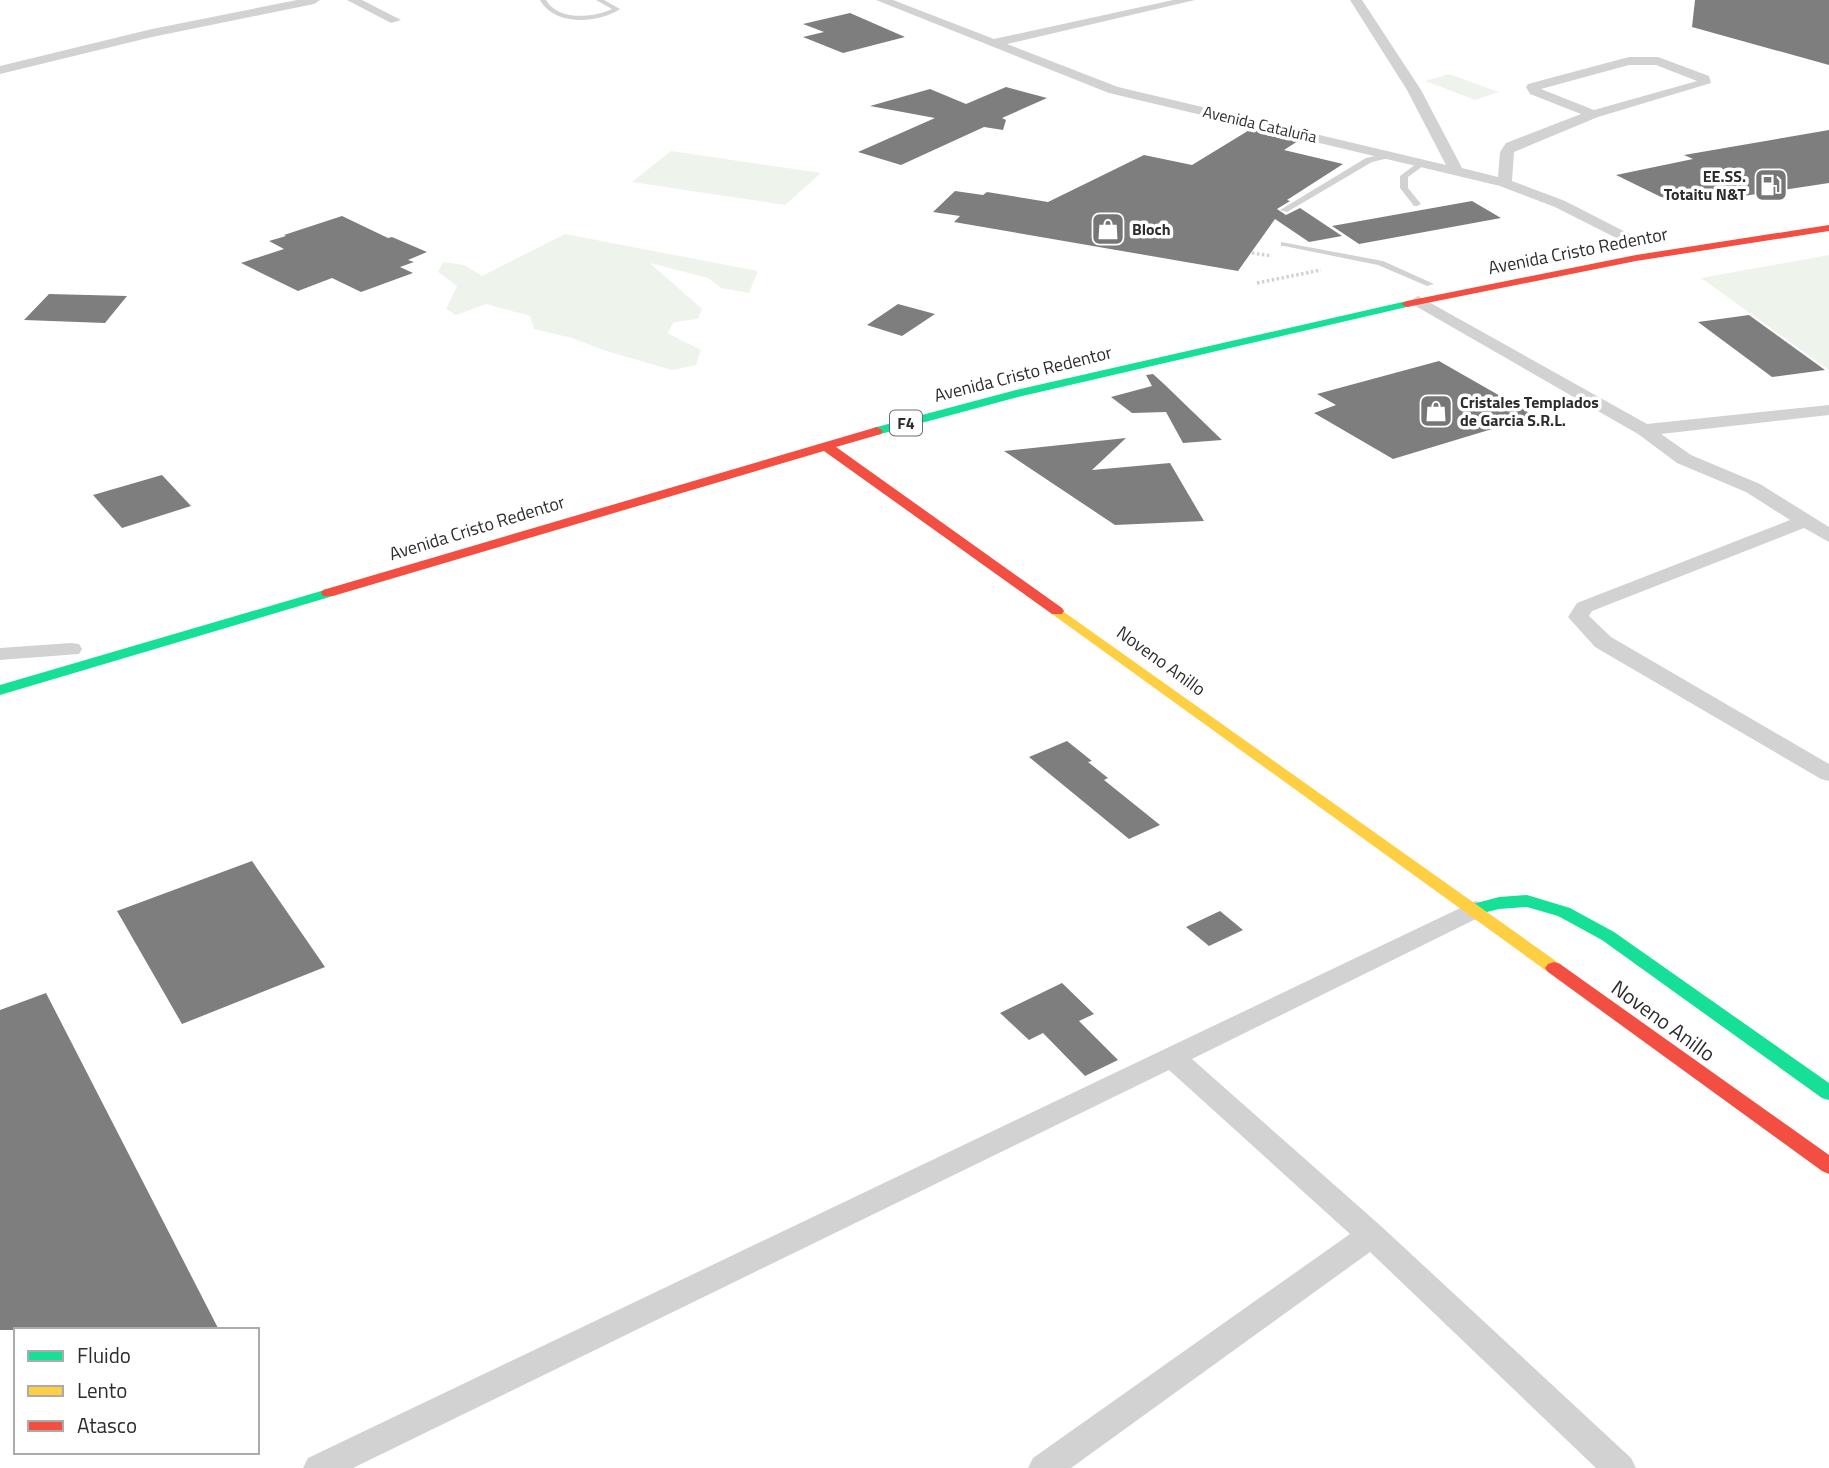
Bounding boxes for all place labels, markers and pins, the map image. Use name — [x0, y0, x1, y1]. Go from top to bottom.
place label: EE.SS. Totaitu N&T — [1664, 164, 1747, 206]
fuel station icon: EE.SS. Totaitu N&T — [1752, 166, 1790, 204]
shop icon: Bloch — [1089, 210, 1127, 248]
place label: Bloch — [1132, 217, 1171, 241]
place label: Cristales Templados de Garcia S.R.L. — [1460, 390, 1599, 432]
shop icon: Cristales Templados de Garcia S.R.L. — [1417, 392, 1455, 430]

